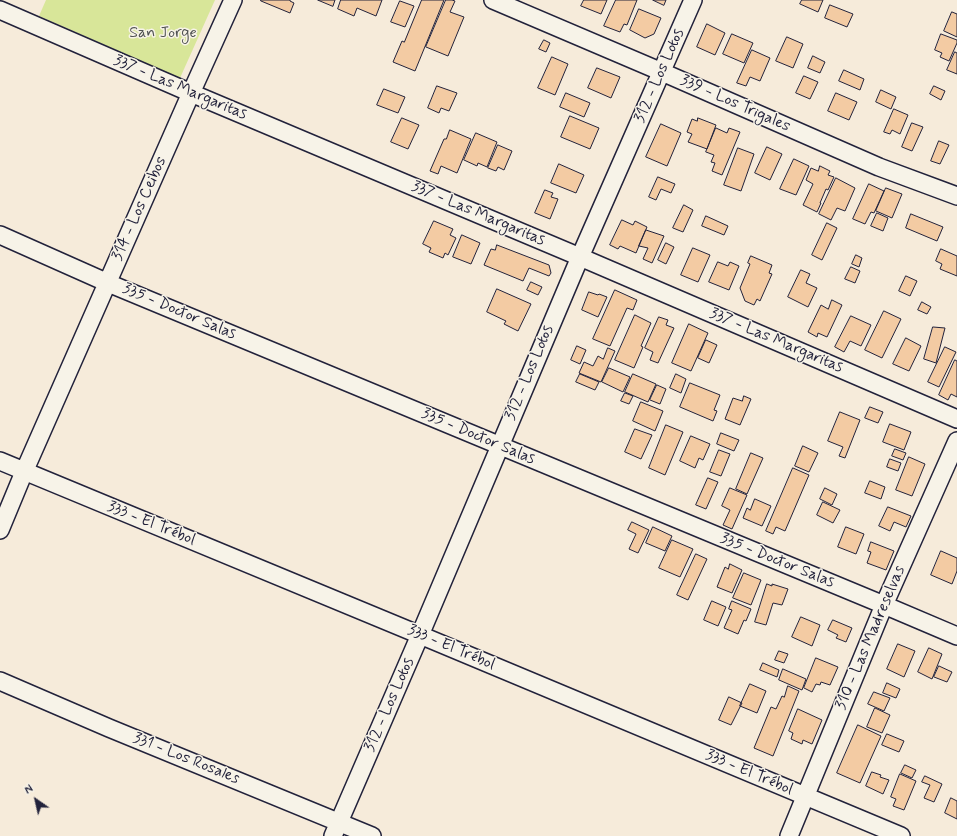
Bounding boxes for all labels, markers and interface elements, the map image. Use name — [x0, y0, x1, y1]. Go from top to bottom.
park label: San Jorge — [129, 24, 197, 44]
street label: 312 - Los Lotos — [631, 26, 689, 126]
street label: 337 - Las Margaritas — [110, 51, 250, 125]
street label: 339 - Los Trigales — [677, 71, 793, 137]
street label: 314 - Los Ceibos — [108, 154, 172, 264]
street label: 337 - Las Margaritas — [408, 177, 548, 251]
street label: 335 - Doctor Salas — [119, 279, 239, 345]
street label: 337 - Las Margaritas — [706, 304, 846, 378]
street label: 312 - Los Lotos — [501, 323, 559, 423]
street label: 335 - Doctor Salas — [418, 404, 538, 470]
street label: 333 - El Trébol — [104, 498, 198, 550]
street label: 335 - Doctor Salas — [717, 529, 837, 593]
street label: 310 - Las Madreselvas — [832, 563, 910, 713]
street label: 333 - El Trébol — [404, 621, 498, 675]
street label: 312 - Los Lotos — [361, 655, 419, 755]
street label: 331 - Los Rosales — [130, 729, 242, 789]
street label: 333 - El Trébol — [702, 746, 796, 800]
north arrow — [16, 780, 56, 820]
text: N — [22, 782, 36, 798]

